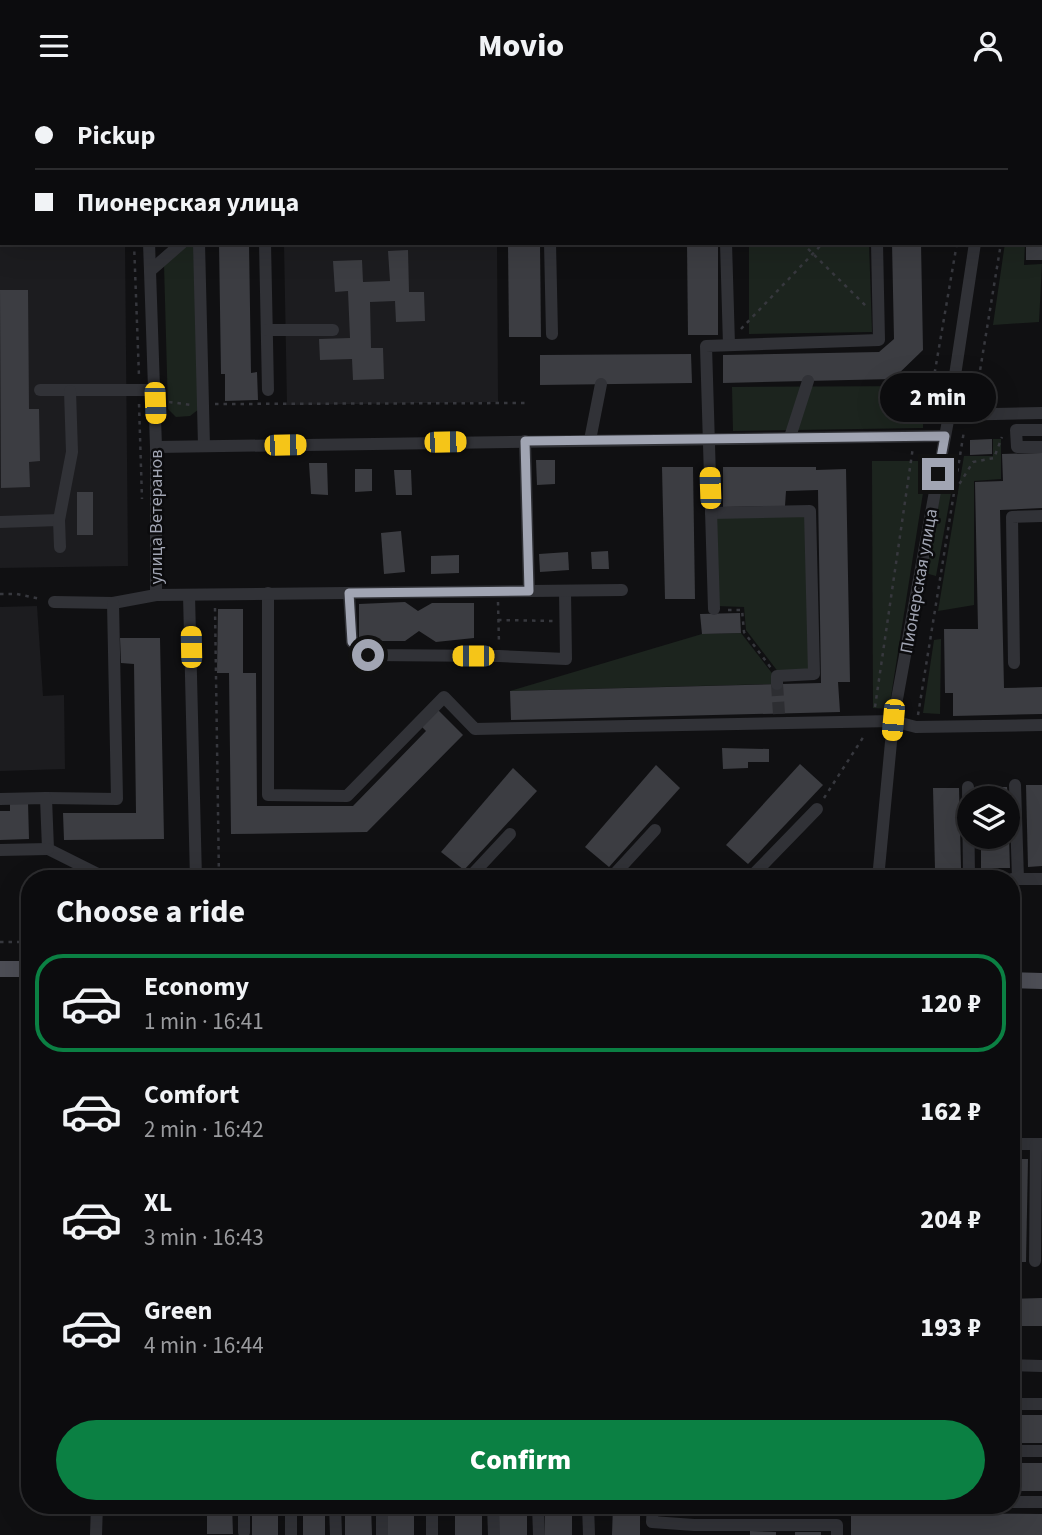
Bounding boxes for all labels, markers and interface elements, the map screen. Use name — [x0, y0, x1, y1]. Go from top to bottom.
text: Movio — [478, 23, 564, 69]
icon: menu — [35, 27, 73, 65]
icon: person — [969, 27, 1007, 65]
text: Pickup — [77, 117, 155, 154]
text: Пионерская улица — [77, 184, 299, 221]
callout: 2 min — [880, 373, 996, 421]
text: 2 min — [910, 381, 966, 414]
car — [144, 382, 167, 424]
car — [424, 431, 467, 453]
car — [264, 434, 307, 456]
street label: улица Ветеранов — [144, 450, 169, 584]
route end — [922, 458, 954, 490]
car — [699, 467, 722, 509]
street label: Пионерская улица — [894, 507, 944, 655]
car — [181, 626, 202, 668]
route start — [352, 639, 384, 671]
car — [453, 646, 495, 667]
car — [881, 698, 906, 742]
map controls — [957, 786, 1020, 849]
button: layers — [957, 786, 1020, 849]
text: Choose a ride — [56, 889, 245, 935]
text: Economy — [144, 968, 249, 1005]
icon: car — [60, 972, 123, 1035]
text: 120 ₽ — [920, 985, 981, 1022]
text: 1 min · 16:41 — [144, 1005, 264, 1038]
text: Comfort — [144, 1076, 239, 1113]
icon: car — [60, 1080, 123, 1143]
text: 162 ₽ — [920, 1093, 981, 1130]
text: 2 min · 16:42 — [144, 1113, 264, 1146]
text: XL — [144, 1184, 172, 1221]
icon: car — [60, 1188, 123, 1251]
text: 204 ₽ — [920, 1201, 981, 1238]
text: 3 min · 16:43 — [144, 1221, 264, 1254]
text: Green — [144, 1292, 212, 1329]
icon: car — [60, 1296, 123, 1359]
text: 193 ₽ — [920, 1309, 981, 1346]
text: 4 min · 16:44 — [144, 1329, 264, 1362]
button: Confirm — [56, 1420, 985, 1500]

